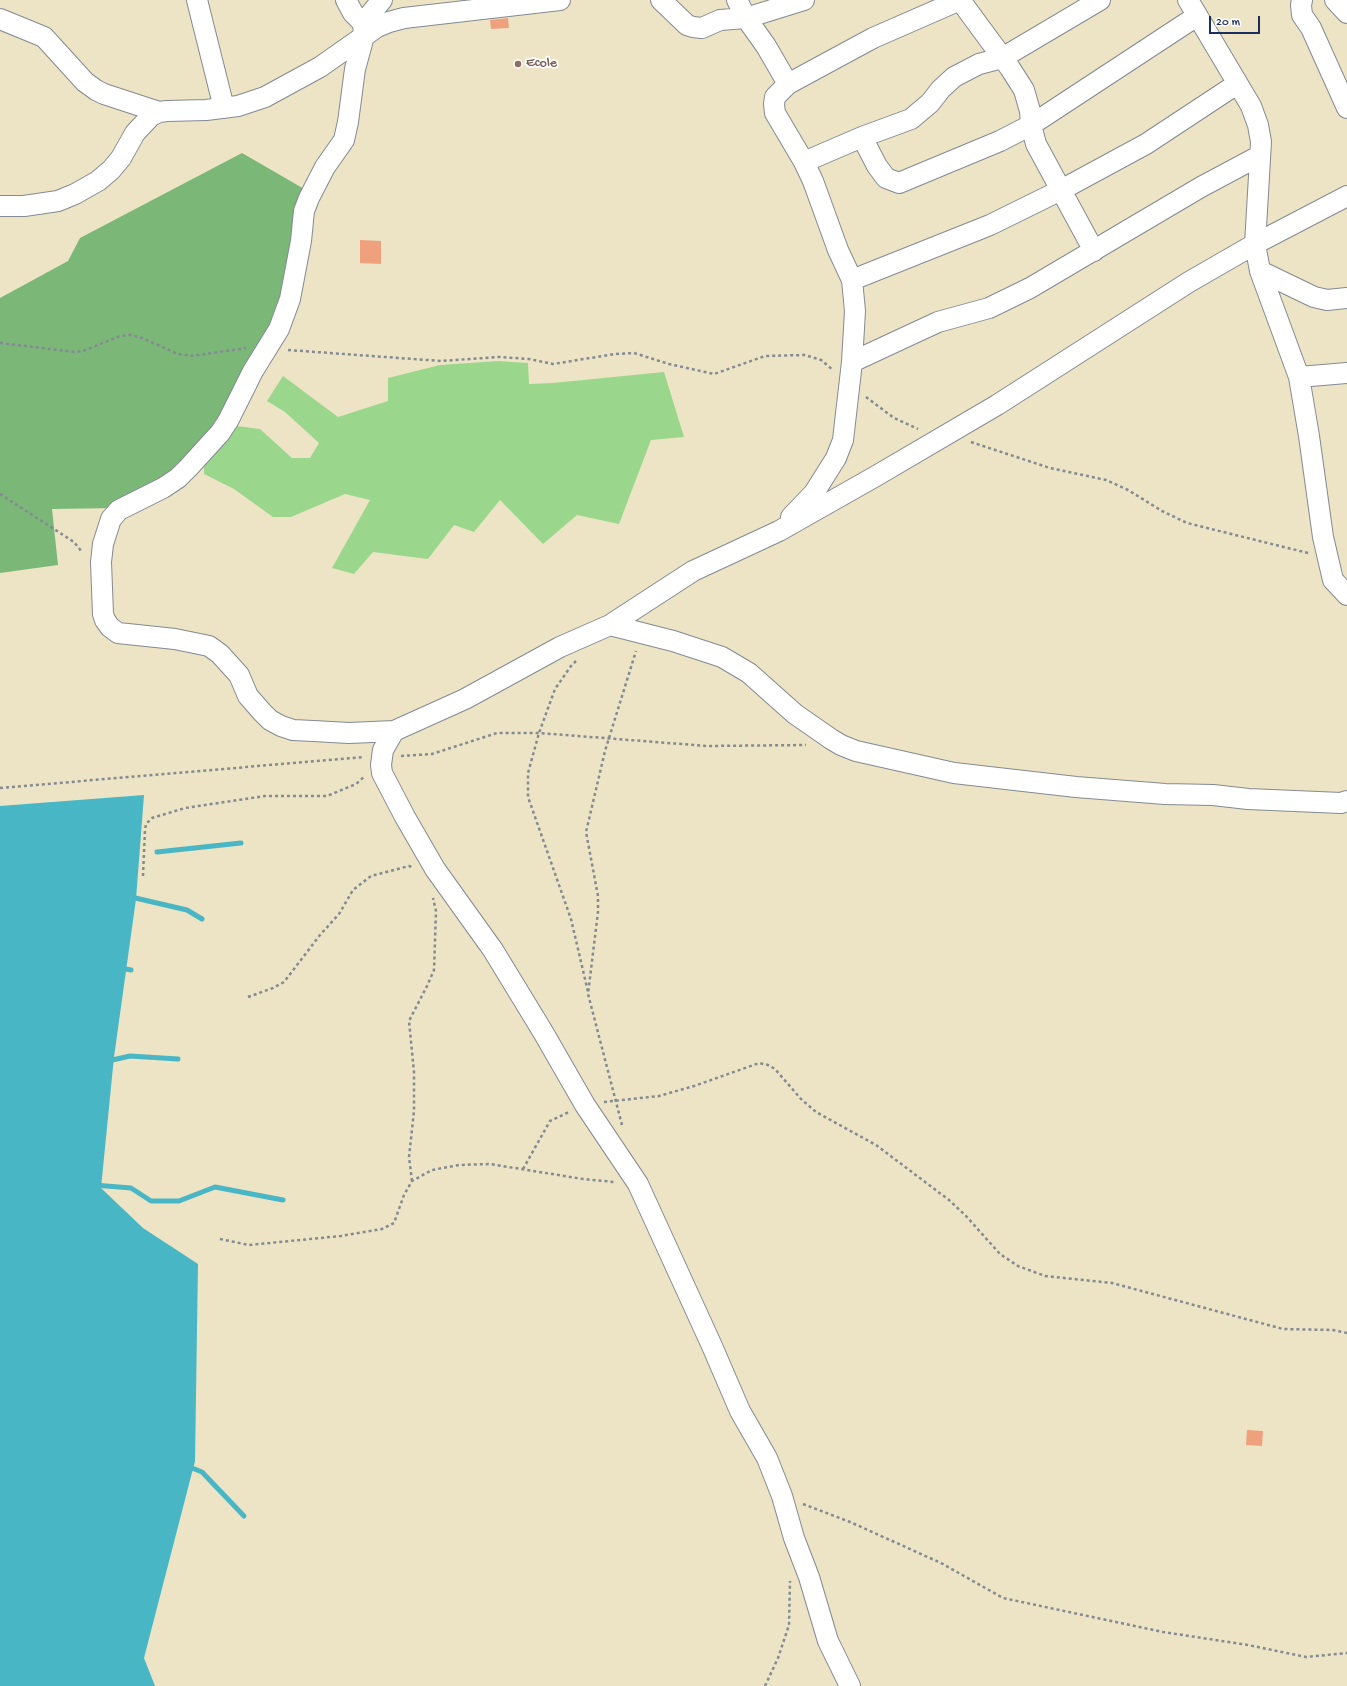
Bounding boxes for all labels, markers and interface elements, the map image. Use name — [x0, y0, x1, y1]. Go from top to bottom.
scale bar — [1211, 8, 1262, 34]
text: 20 m — [1216, 16, 1240, 30]
place label: Ecole — [526, 56, 557, 72]
marker: Ecole — [513, 59, 523, 69]

